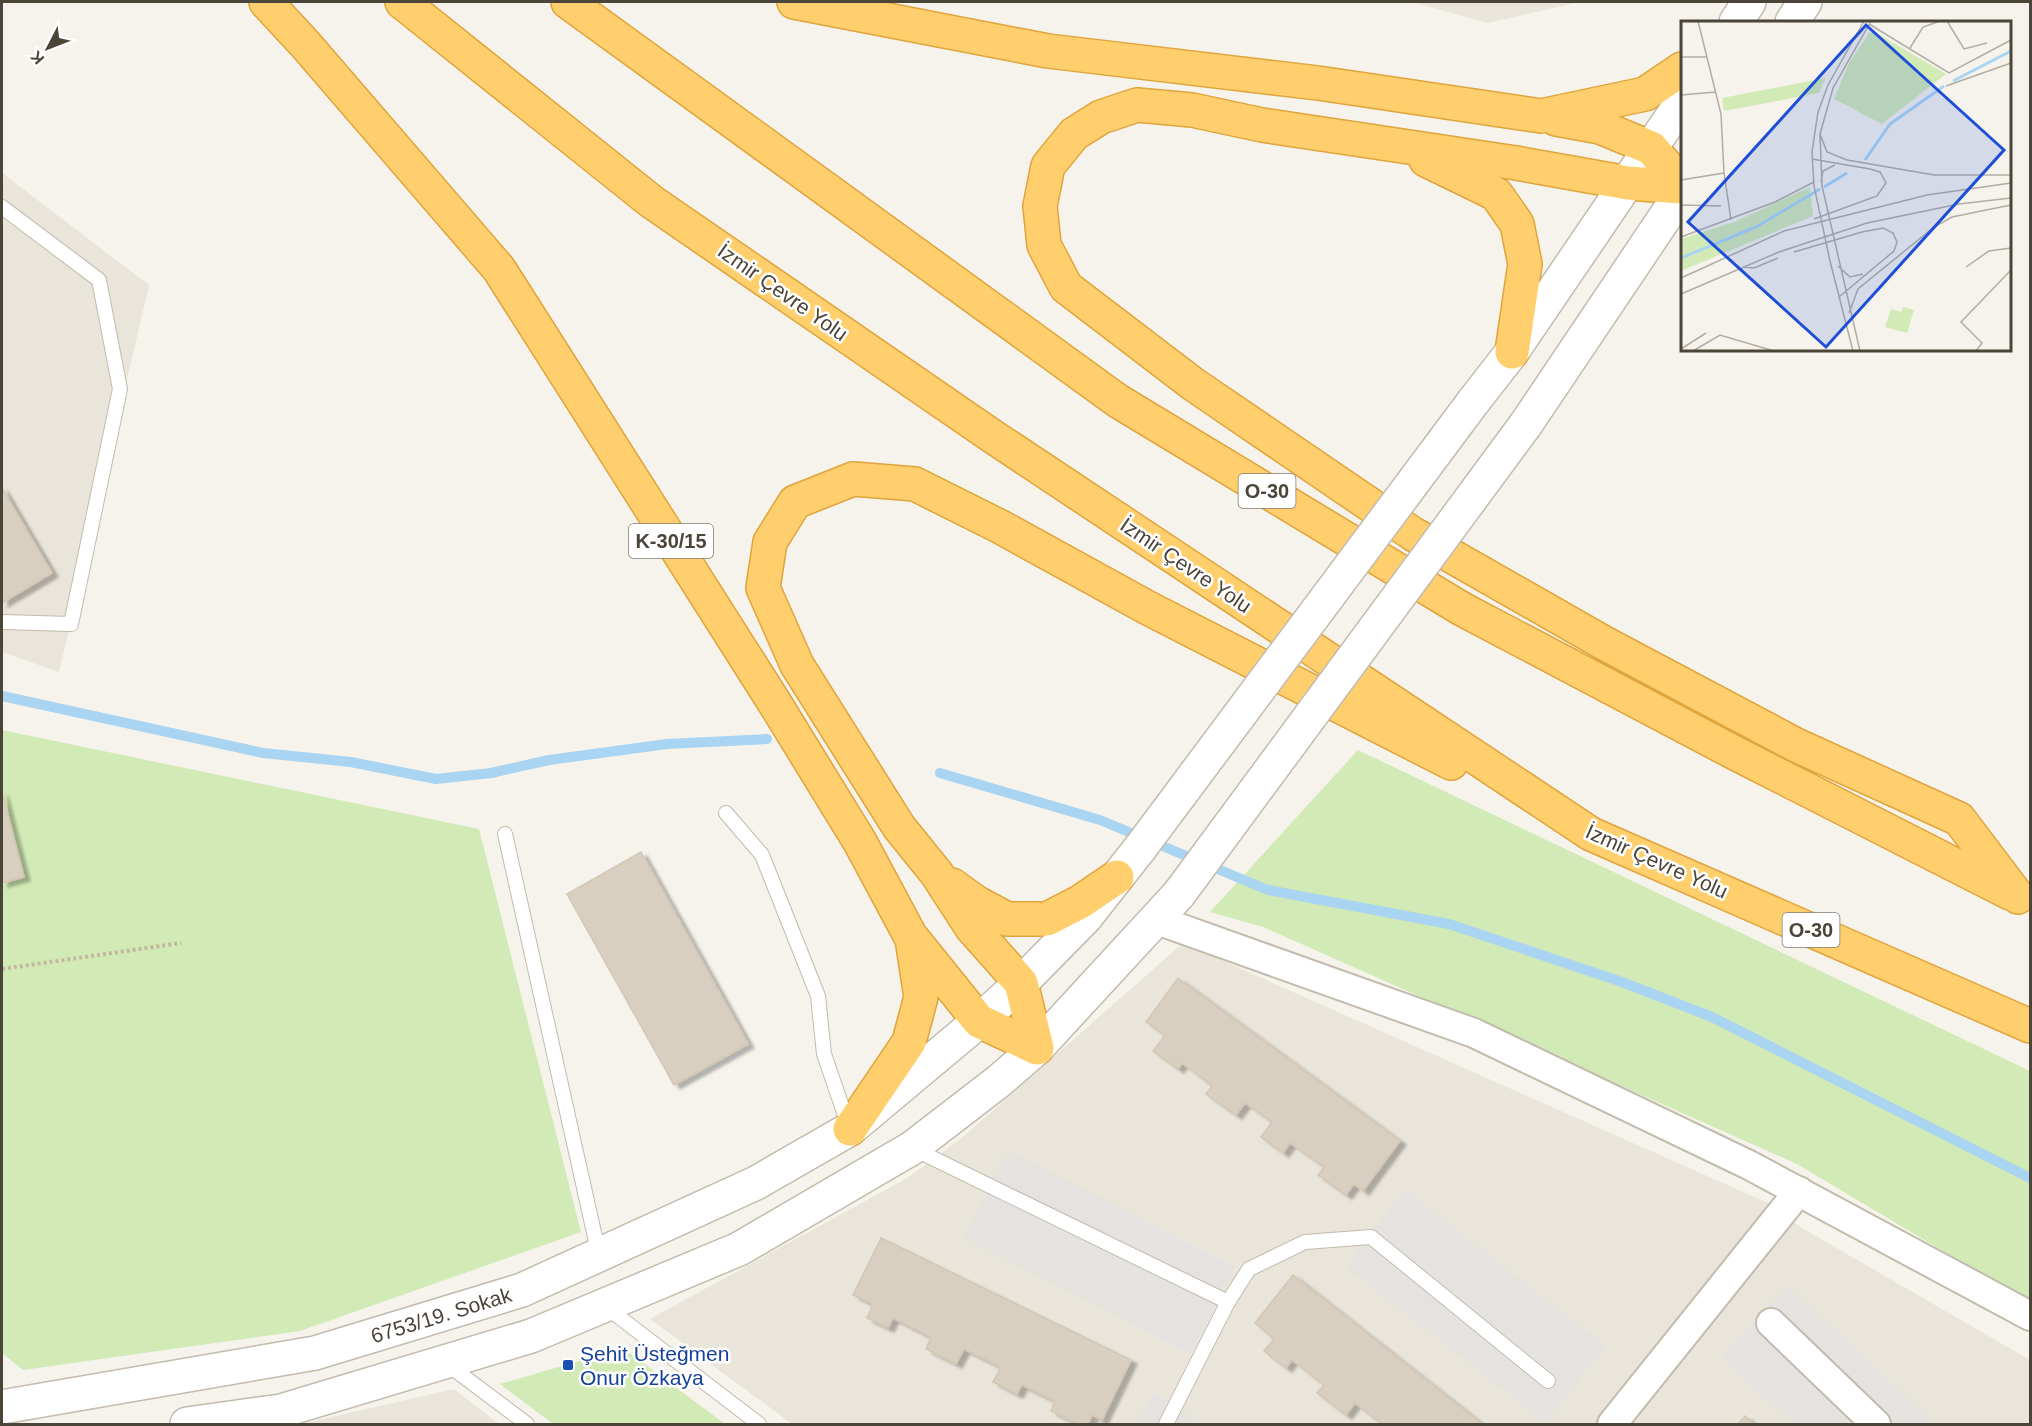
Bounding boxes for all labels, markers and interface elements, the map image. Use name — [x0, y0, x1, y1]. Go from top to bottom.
north arrow — [18, 18, 78, 78]
inset map — [1681, 21, 2011, 351]
text: K — [27, 47, 47, 68]
street label: İzmir Çevre Yolu — [714, 239, 852, 345]
road number: O-30 — [1238, 474, 1296, 508]
street label: İzmir Çevre Yolu — [1116, 513, 1256, 617]
road number: K-30/15 — [629, 524, 713, 558]
street label: İzmir Çevre Yolu — [1582, 819, 1732, 903]
road number: O-30 — [1782, 913, 1840, 947]
street label: 6753/19. Sokak — [368, 1283, 515, 1347]
place label: Şehit Üsteğmen Onur Özkaya — [580, 1342, 729, 1389]
marker: Şehit Üsteğmen Onur Özkaya — [561, 1358, 575, 1372]

